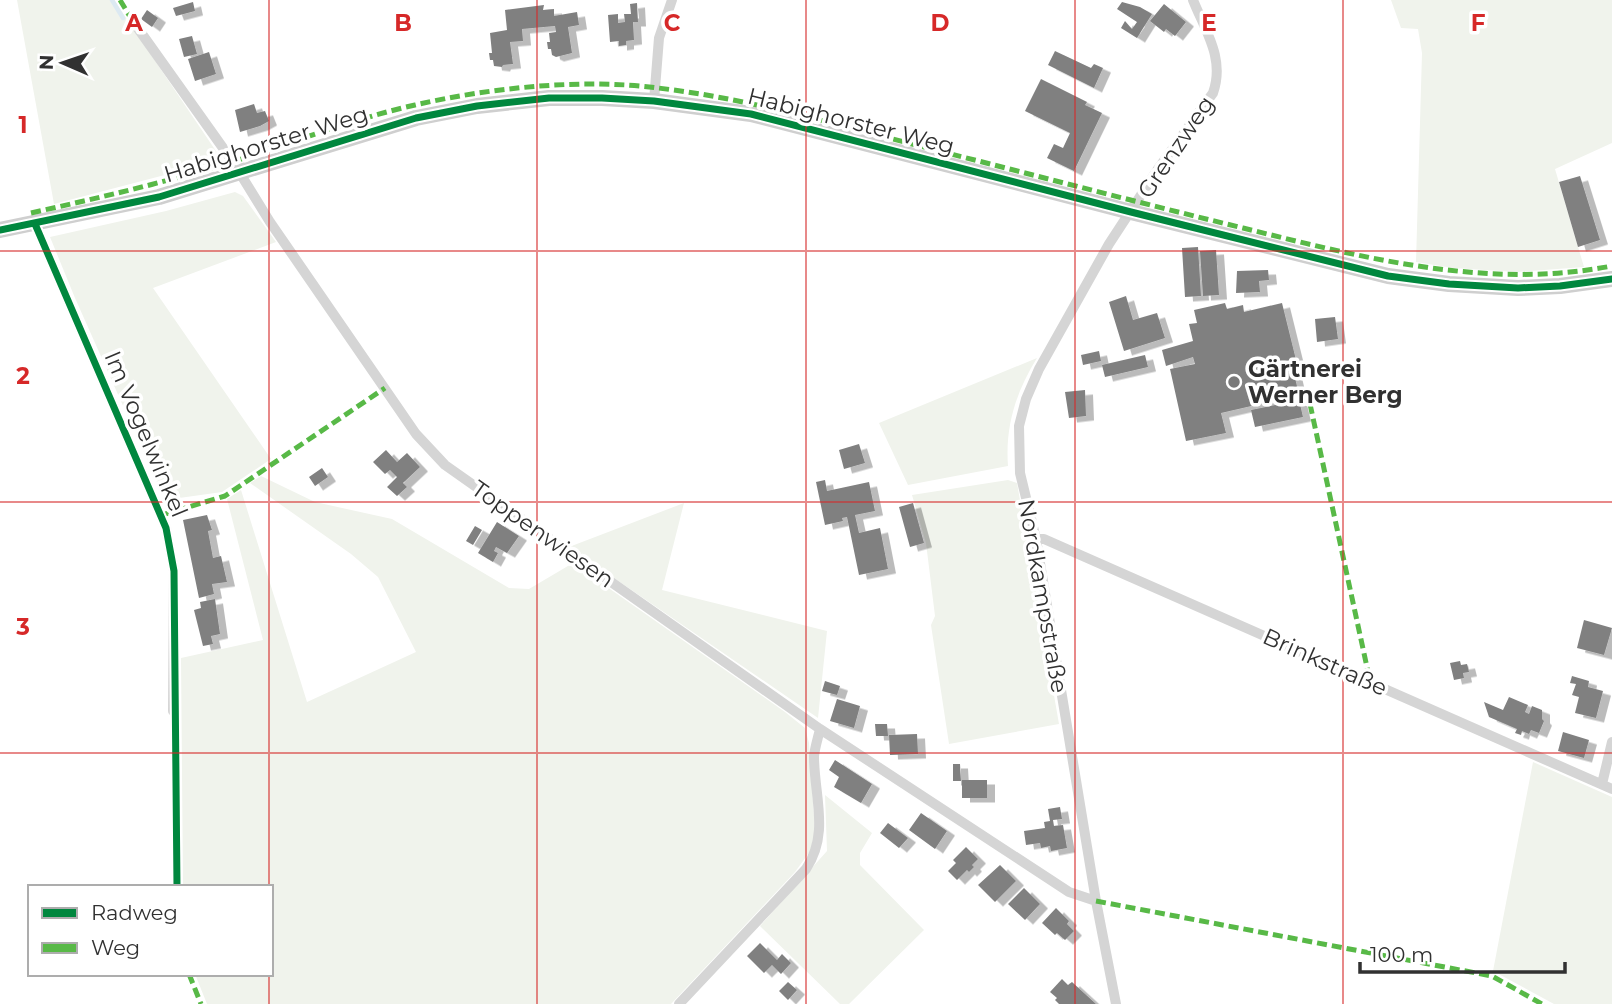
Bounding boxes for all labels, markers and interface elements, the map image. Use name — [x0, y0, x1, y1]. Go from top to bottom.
text: A — [124, 9, 143, 37]
text: B — [394, 9, 412, 37]
text: C — [664, 9, 681, 37]
text: D — [931, 9, 950, 37]
text: E — [1201, 9, 1217, 37]
text: F — [1471, 9, 1486, 37]
north arrow — [28, 28, 98, 98]
text: N — [35, 54, 58, 71]
street label: Habighorster Weg — [745, 82, 957, 160]
street label: Grenzweg — [1132, 91, 1220, 203]
street label: Habighorster Weg — [160, 100, 372, 188]
text: 1 — [18, 111, 28, 139]
street label: Im Vogelwinkel — [98, 347, 194, 521]
place label: Gärtnerei Werner Berg — [1248, 355, 1403, 409]
text: 2 — [16, 362, 30, 390]
marker: Gärtnerei Werner Berg — [1226, 374, 1242, 390]
street label: Toppenwiesen — [466, 474, 620, 594]
street label: Nordkampstraße — [1012, 497, 1074, 695]
text: 3 — [15, 613, 30, 641]
street label: Brinkstraße — [1258, 622, 1392, 702]
legend — [28, 885, 273, 976]
text: Radweg — [91, 900, 178, 925]
scale bar — [1360, 930, 1565, 974]
text: Weg — [91, 935, 140, 960]
text: 100 m — [1370, 942, 1433, 967]

